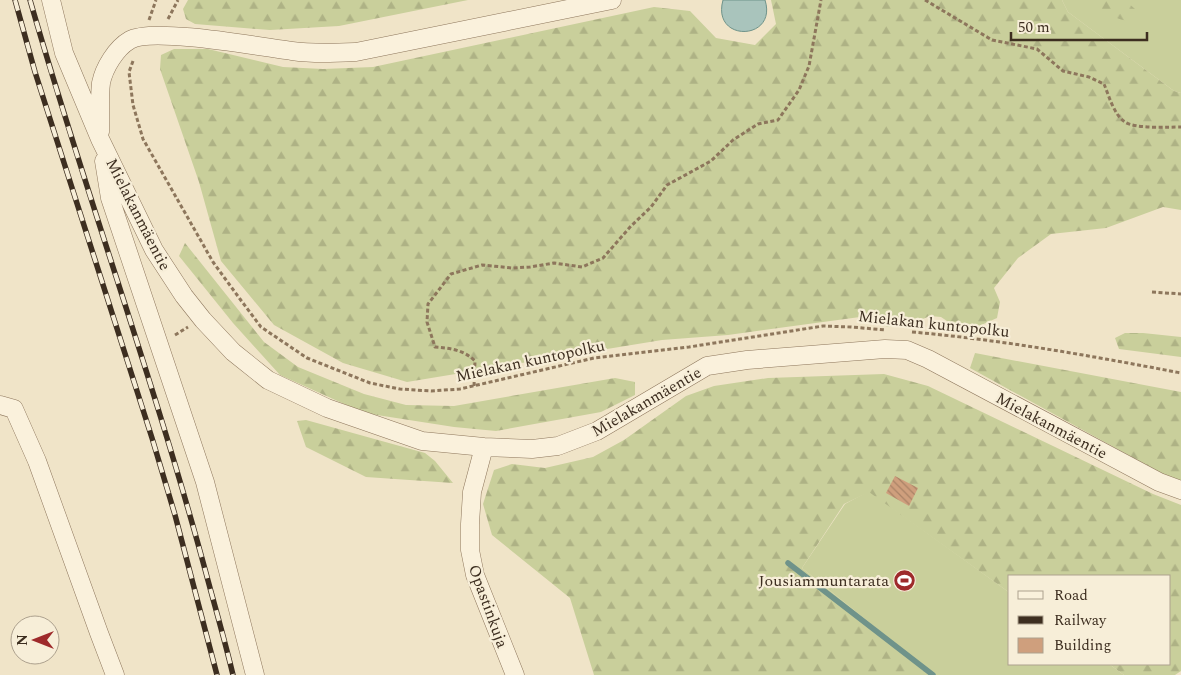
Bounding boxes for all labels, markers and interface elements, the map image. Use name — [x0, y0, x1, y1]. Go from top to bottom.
scale bar — [1011, 10, 1147, 42]
text: 50 m — [1018, 16, 1050, 39]
street label: Mielakanmäentie — [99, 154, 177, 275]
street label: Mielakan kuntopolku — [857, 304, 1011, 344]
street label: Mielakan kuntopolku — [453, 333, 607, 389]
street label: Mielakanmäentie — [587, 361, 706, 443]
street label: Mielakanmäentie — [991, 386, 1112, 465]
street label: Opastinkuja — [462, 561, 514, 652]
sports icon: Jousiammuntarata — [893, 568, 917, 592]
place label: Jousiammuntarata — [759, 569, 889, 593]
legend — [1008, 575, 1171, 665]
text: Road — [1054, 584, 1088, 607]
text: Railway — [1054, 609, 1107, 632]
north arrow — [10, 615, 60, 665]
text: N — [12, 634, 33, 646]
text: Building — [1054, 634, 1111, 657]

